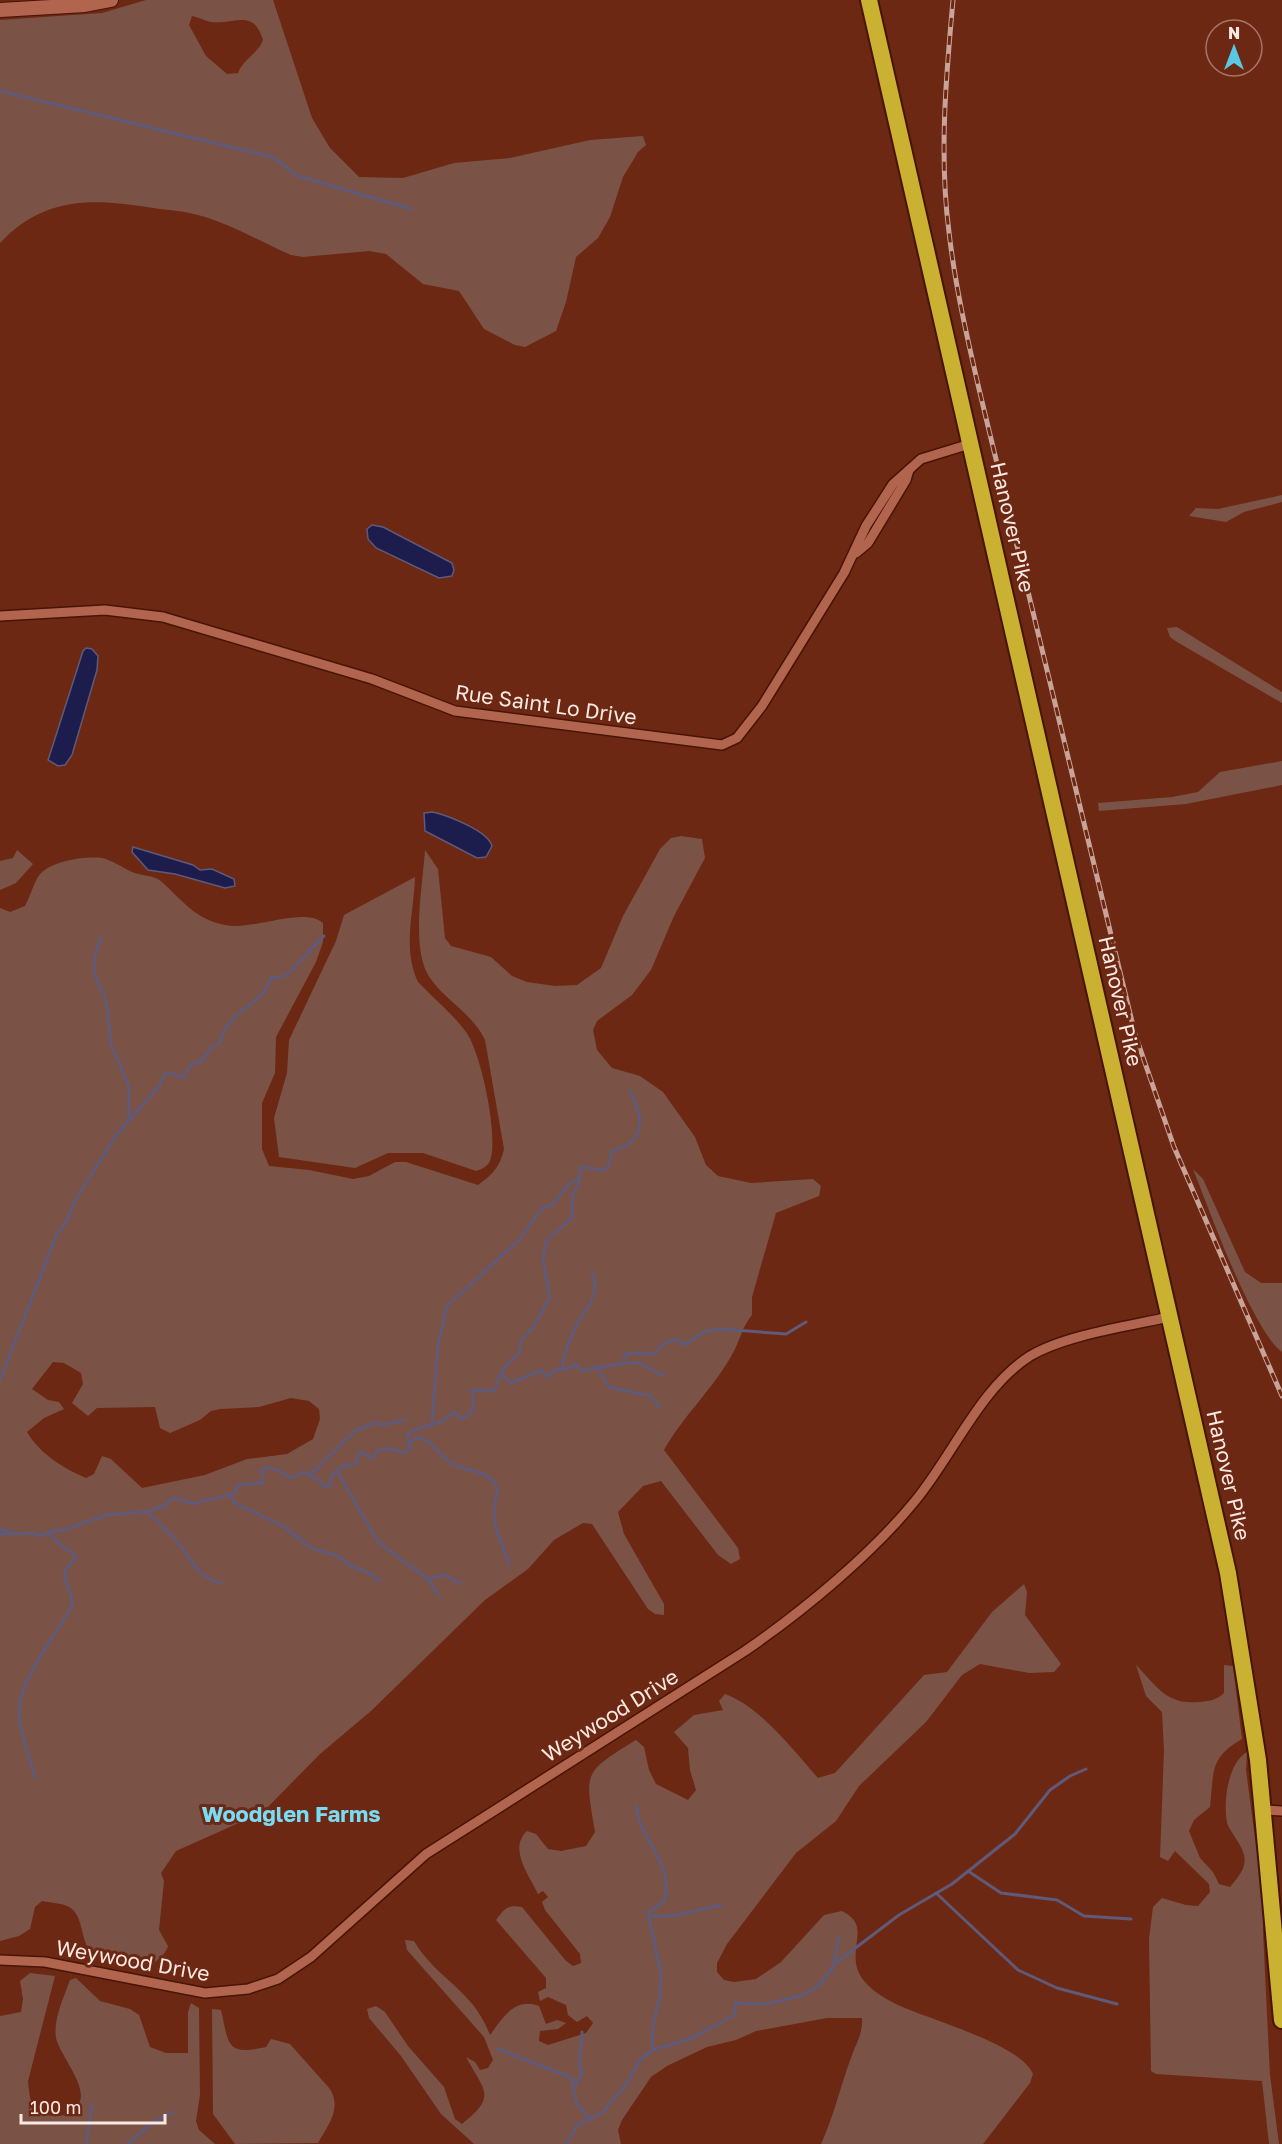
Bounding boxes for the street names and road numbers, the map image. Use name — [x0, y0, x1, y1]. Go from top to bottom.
street label: Hanover Pike — [985, 459, 1041, 595]
street label: Rue Saint Lo Drive — [454, 678, 638, 730]
street label: Hanover Pike — [1093, 933, 1149, 1069]
street label: Hanover Pike — [1201, 1407, 1257, 1543]
street label: Weywood Drive — [537, 1663, 683, 1767]
street label: Weywood Drive — [54, 1934, 212, 1986]

